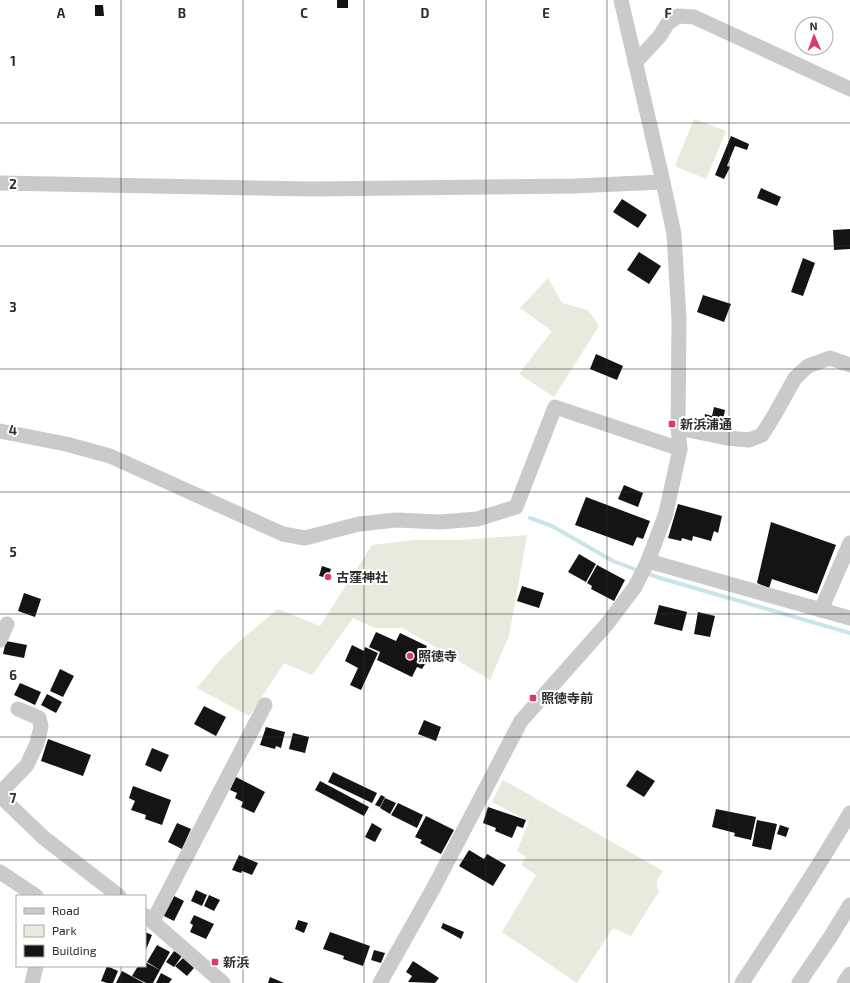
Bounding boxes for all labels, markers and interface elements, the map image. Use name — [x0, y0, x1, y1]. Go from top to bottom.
text: A — [57, 5, 66, 21]
text: B — [178, 5, 186, 21]
text: C — [300, 5, 308, 21]
text: D — [421, 5, 430, 21]
text: E — [542, 5, 550, 21]
text: F — [664, 5, 672, 21]
north arrow — [794, 16, 834, 56]
text: N — [809, 19, 818, 32]
text: 1 — [10, 53, 16, 69]
text: 2 — [9, 176, 17, 192]
text: 3 — [9, 299, 17, 315]
place label: 新浜浦通 — [680, 416, 732, 432]
marker: 新浜浦通 — [667, 419, 677, 429]
text: 4 — [9, 422, 17, 438]
text: 5 — [9, 544, 17, 560]
place label: 古窪神社 — [336, 569, 388, 585]
marker: 古窪神社 — [323, 572, 333, 582]
place label: 照徳寺 — [418, 648, 457, 664]
marker: 照徳寺 — [405, 651, 415, 661]
text: 6 — [9, 667, 17, 683]
place label: 照徳寺前 — [541, 690, 593, 706]
marker: 照徳寺前 — [528, 693, 538, 703]
text: 7 — [10, 790, 17, 806]
legend — [16, 895, 146, 967]
text: Road — [52, 903, 80, 917]
text: Park — [52, 923, 77, 937]
text: Building — [52, 943, 97, 957]
place label: 新浜 — [223, 954, 249, 970]
marker: 新浜 — [210, 957, 220, 967]

